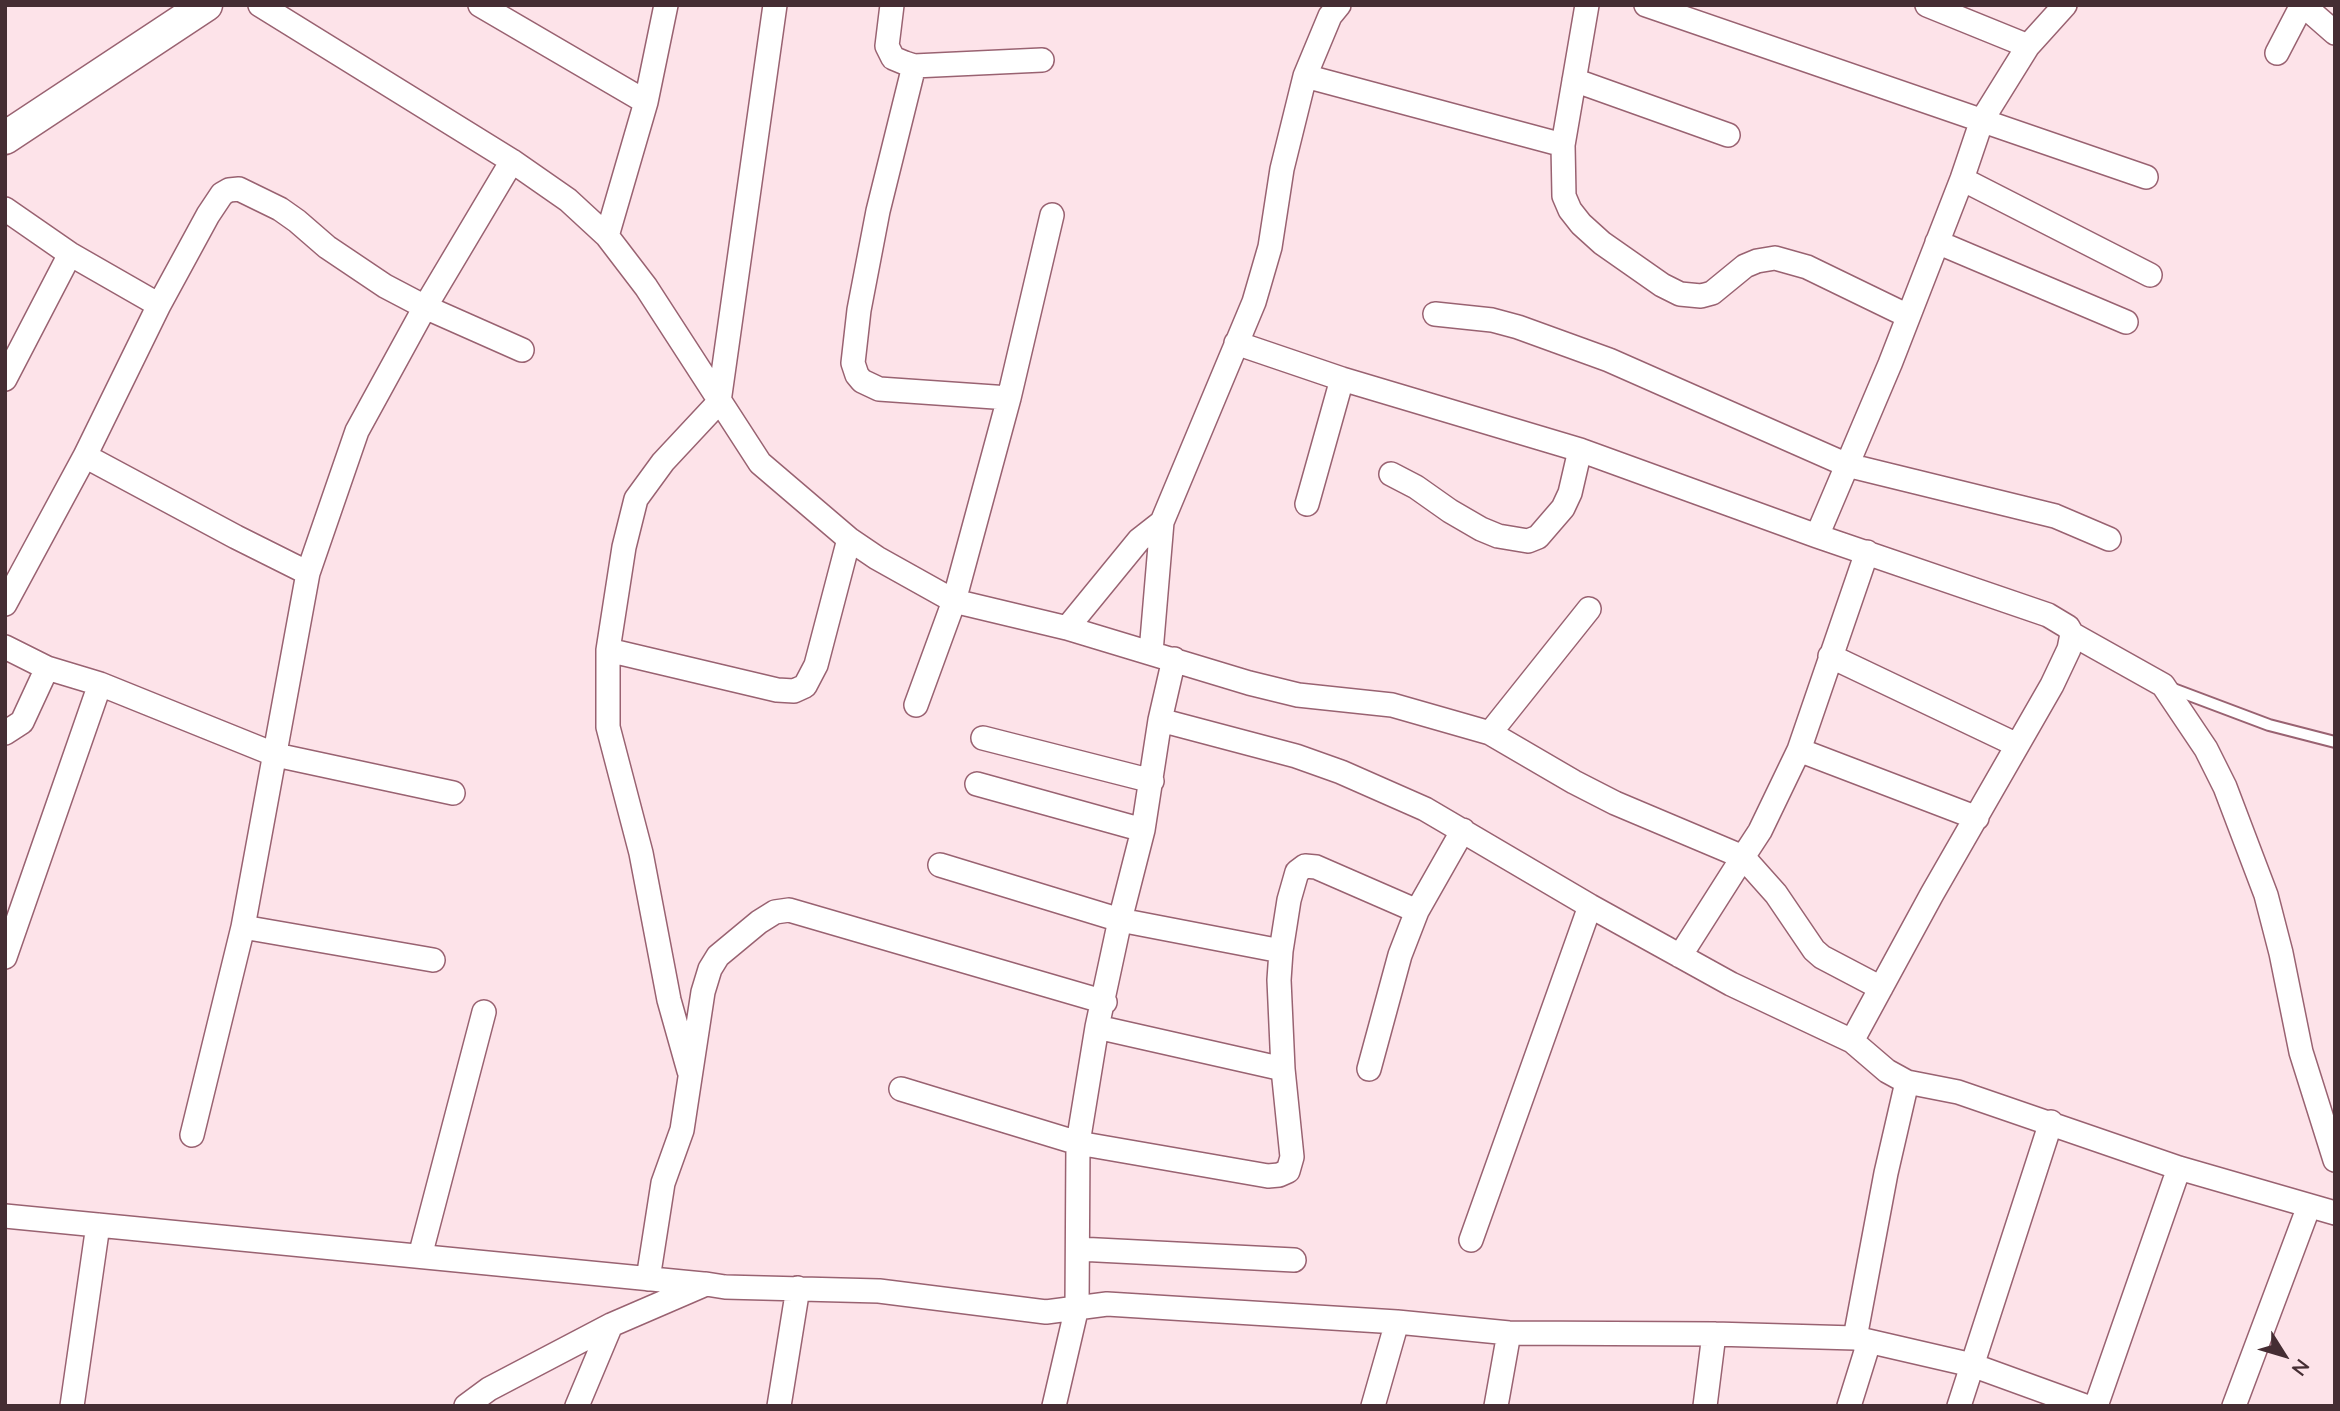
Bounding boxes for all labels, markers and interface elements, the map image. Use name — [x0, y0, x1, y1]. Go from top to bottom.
north arrow — [2249, 1320, 2319, 1390]
text: N — [2288, 1355, 2315, 1381]

